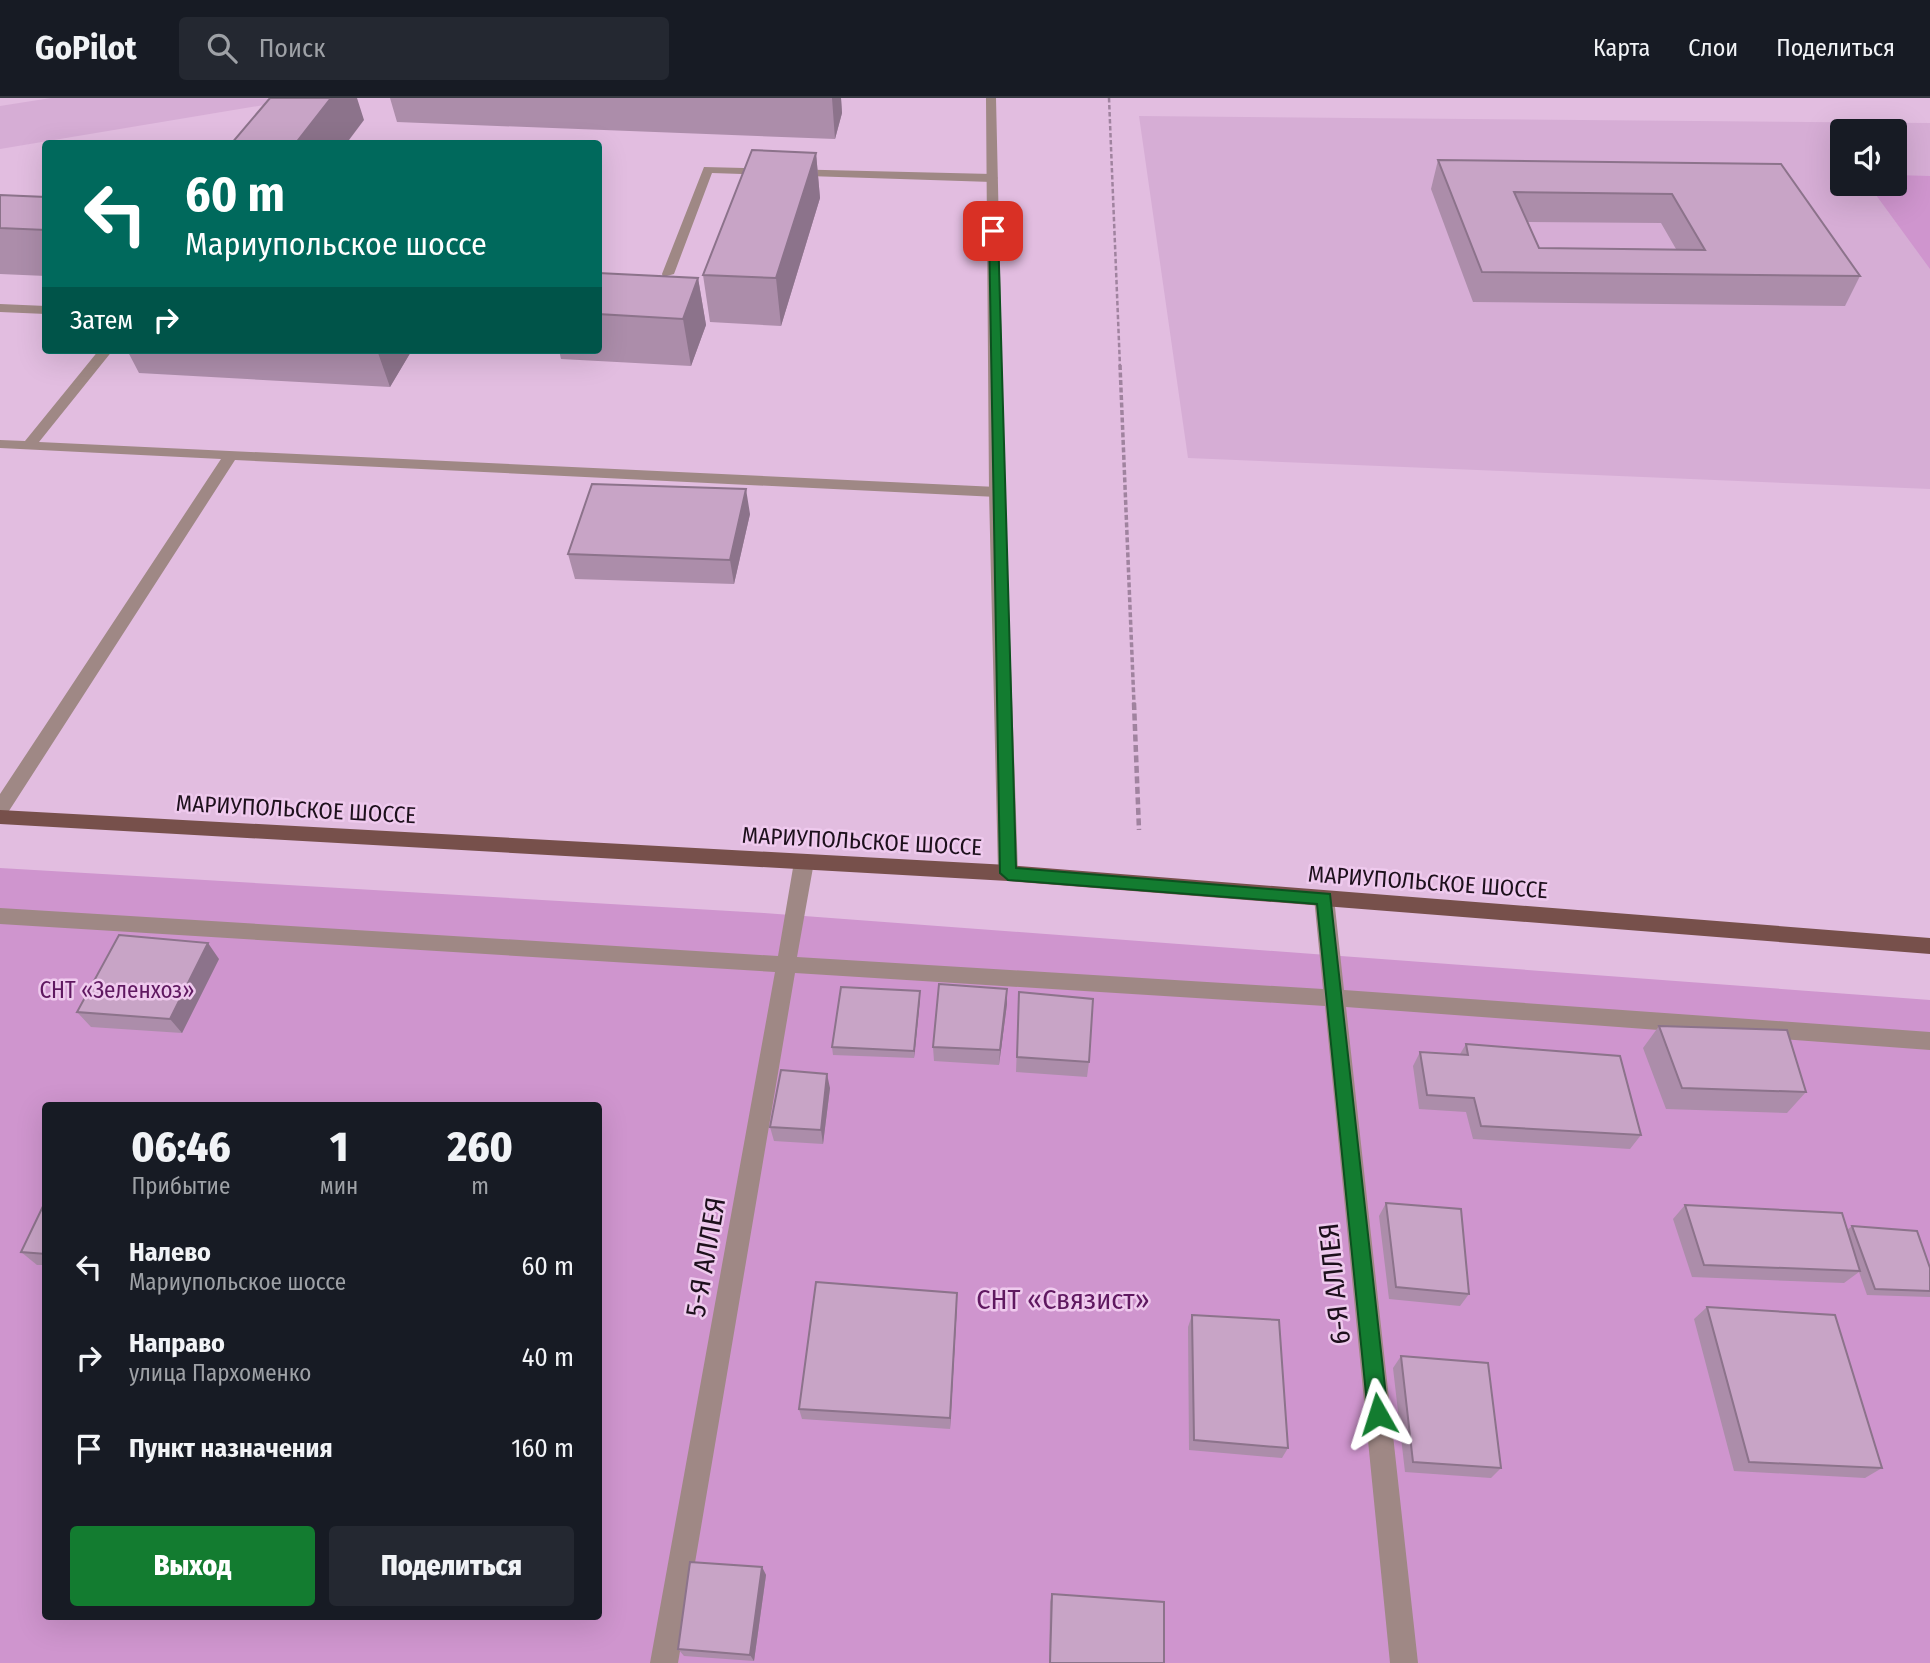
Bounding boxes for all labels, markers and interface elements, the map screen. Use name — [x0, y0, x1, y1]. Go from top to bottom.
search box — [179, 17, 669, 80]
text: GoPilot — [35, 28, 137, 68]
icon: search — [203, 29, 241, 67]
text: Поиск — [259, 33, 325, 64]
text: Карта — [1593, 34, 1650, 62]
text: Слои — [1688, 34, 1738, 62]
text: Поделиться — [1776, 34, 1895, 62]
map controls — [1830, 119, 1907, 196]
button: sound — [1830, 119, 1907, 196]
text: 60 m — [185, 165, 285, 224]
icon: left — [70, 168, 161, 259]
pin — [963, 201, 1023, 261]
icon: arrive — [974, 212, 1012, 250]
text: Мариупольское шоссе — [185, 225, 487, 263]
icon: right — [147, 301, 185, 339]
text: Затем — [70, 305, 133, 336]
street label: МАРИУПОЛЬСКОЕ ШОССЕ — [175, 789, 417, 829]
street label: МАРИУПОЛЬСКОЕ ШОССЕ — [741, 821, 983, 861]
street label: МАРИУПОЛЬСКОЕ ШОССЕ — [1307, 860, 1549, 904]
park label: СНТ «Зеленхоз» — [39, 976, 195, 1004]
text: 06:46 — [131, 1122, 231, 1172]
text: 1 — [330, 1122, 348, 1172]
text: 260 — [448, 1122, 513, 1172]
text: Прибытие — [132, 1172, 230, 1200]
text: мин — [320, 1172, 358, 1200]
text: m — [471, 1172, 489, 1200]
street label: 5-Я АЛЛЕЯ — [679, 1195, 732, 1319]
street label: 6-Я АЛЛЕЯ — [1312, 1222, 1357, 1346]
text: Налево — [129, 1237, 211, 1268]
icon: left — [70, 1248, 108, 1286]
text: 60 m — [521, 1251, 574, 1282]
text: Мариупольское шоссе — [129, 1268, 346, 1296]
park label: СНТ «Связист» — [976, 1283, 1150, 1316]
text: Направо — [129, 1328, 225, 1359]
icon: right — [70, 1339, 108, 1377]
text: 40 m — [522, 1342, 574, 1373]
text: улица Пархоменко — [129, 1359, 311, 1387]
position arrow — [1341, 1377, 1415, 1451]
icon: arrive — [70, 1430, 108, 1468]
text: Пункт назначения — [129, 1433, 333, 1464]
text: 160 m — [511, 1433, 574, 1464]
button: Выход — [70, 1526, 315, 1606]
button: Поделиться — [329, 1526, 574, 1606]

